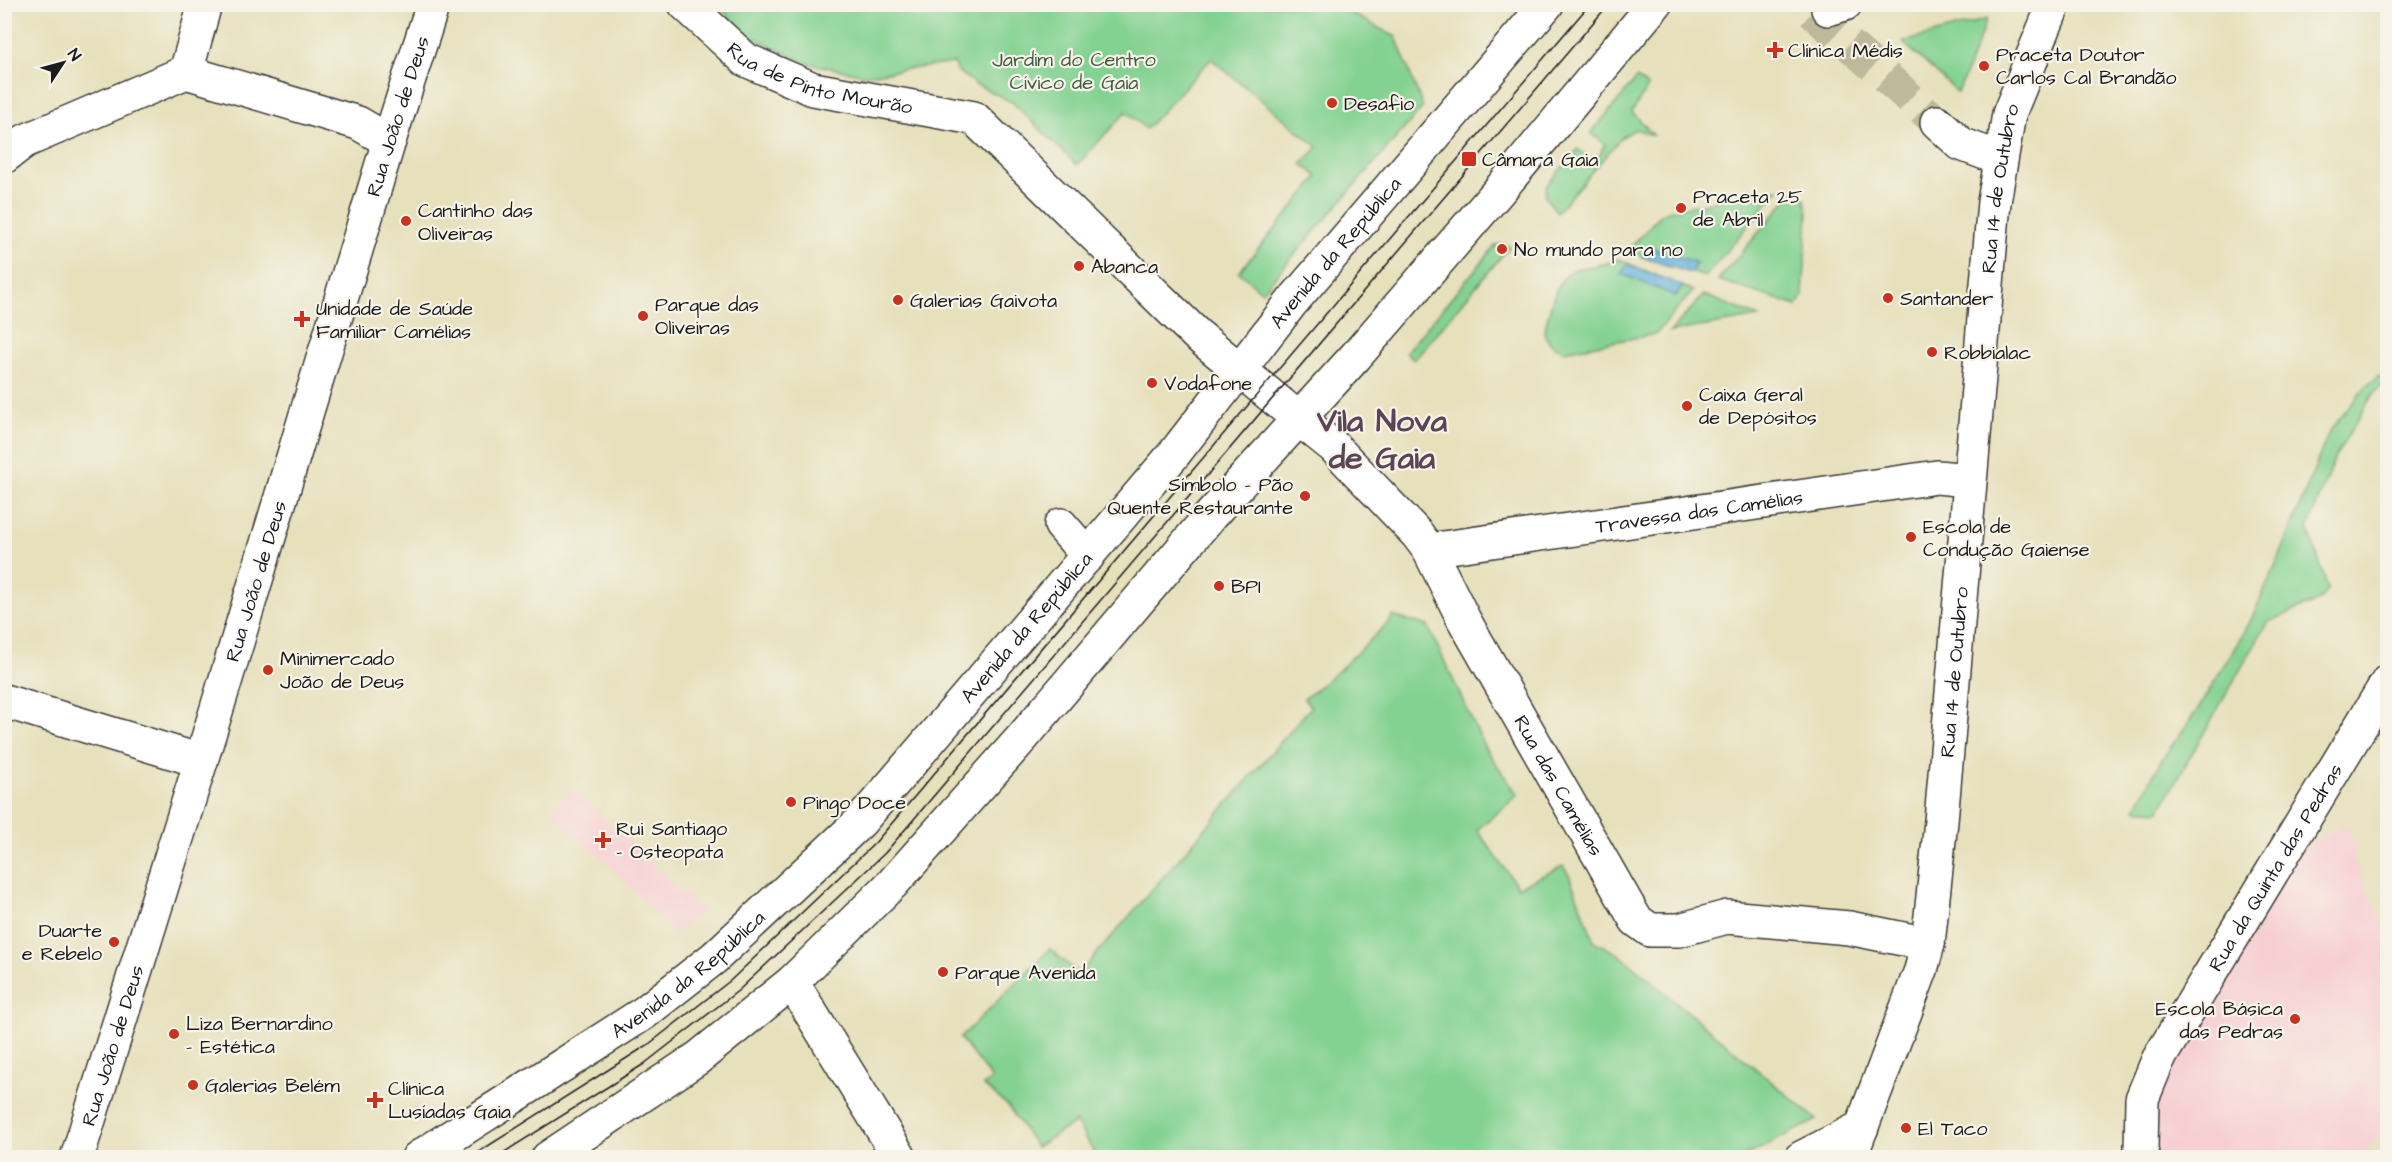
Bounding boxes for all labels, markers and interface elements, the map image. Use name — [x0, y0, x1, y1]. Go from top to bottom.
north arrow — [33, 33, 93, 93]
street label: Rua João de Deus — [360, 33, 437, 200]
street label: Rua de Pinto Mourão — [720, 36, 915, 122]
place label: Clínica Médis — [1788, 37, 1903, 65]
marker: Clínica Médis — [1766, 41, 1784, 59]
place label: Praceta Doutor Carlos Cal Brandão — [1996, 41, 2176, 92]
text: N — [62, 44, 86, 65]
park label: Jardim do Centro Cívico de Gaia — [992, 46, 1156, 97]
marker: Praceta Doutor Carlos Cal Brandão — [1977, 59, 1991, 73]
place label: Desafio — [1344, 90, 1414, 118]
marker: Desafio — [1325, 96, 1339, 110]
street label: Rua 14 de Outubro — [1975, 99, 2027, 274]
place label: Câmara Gaia — [1482, 146, 1599, 174]
marker: Câmara Gaia — [1460, 150, 1478, 168]
street label: Avenida da República — [1264, 171, 1408, 335]
place label: Praceta 25 de Abril — [1693, 183, 1802, 234]
place label: Cantinho das Oliveiras — [418, 197, 533, 248]
marker: Praceta 25 de Abril — [1674, 201, 1688, 215]
marker: Cantinho das Oliveiras — [399, 214, 413, 228]
place label: No mundo para no — [1514, 236, 1683, 264]
marker: No mundo para no — [1495, 242, 1509, 256]
place label: Abanca — [1091, 253, 1158, 281]
marker: Abanca — [1072, 259, 1086, 273]
place label: Santander — [1900, 285, 1993, 313]
place label: Galerias Gaivota — [910, 287, 1057, 315]
place label: Parque das Oliveiras — [655, 291, 759, 342]
marker: Santander — [1881, 291, 1895, 305]
marker: Galerias Gaivota — [891, 293, 905, 307]
place label: Unidade de Saúde Familiar Camélias — [316, 295, 473, 346]
marker: Parque das Oliveiras — [636, 309, 650, 323]
marker: Unidade de Saúde Familiar Camélias — [293, 310, 311, 328]
place label: Robbialac — [1944, 339, 2031, 367]
marker: Robbialac — [1925, 345, 1939, 359]
place label: Vodafone — [1164, 370, 1252, 398]
marker: Vodafone — [1145, 376, 1159, 390]
place label: Caixa Geral de Depósitos — [1699, 381, 1817, 432]
district label: Vila Nova de Gaia — [1316, 399, 1448, 481]
marker: Caixa Geral de Depósitos — [1680, 399, 1694, 413]
place label: Símbolo - Pão Quente Restaurante — [1107, 471, 1293, 522]
street label: Travessa das Camélias — [1594, 483, 1805, 541]
marker: Símbolo - Pão Quente Restaurante — [1298, 489, 1312, 503]
street label: Rua João de Deus — [219, 497, 294, 665]
place label: Escola de Condução Gaiense — [1923, 513, 2090, 564]
marker: Escola de Condução Gaiense — [1904, 530, 1918, 544]
street label: Avenida da República — [954, 546, 1099, 710]
place label: BPI — [1231, 573, 1261, 601]
marker: BPI — [1212, 579, 1226, 593]
street label: Rua 14 de Outubro — [1933, 586, 1976, 759]
place label: Minimercado João de Deus — [280, 645, 404, 696]
marker: Minimercado João de Deus — [261, 663, 275, 677]
street label: Rua das Camélias — [1506, 710, 1609, 862]
street label: Rua da Quinta das Pedras — [2202, 758, 2350, 977]
place label: Pingo Doce — [803, 789, 906, 818]
marker: Pingo Doce — [784, 795, 798, 809]
place label: Rui Santiago - Osteopata — [616, 815, 727, 866]
marker: Rui Santiago - Osteopata — [594, 831, 612, 849]
street label: Avenida da República — [606, 904, 772, 1046]
place label: Duarte e Rebelo — [22, 917, 102, 968]
marker: Duarte e Rebelo — [107, 935, 121, 949]
place label: Parque Avenida — [955, 959, 1096, 987]
street label: Rua João de Deus — [75, 962, 151, 1130]
marker: Parque Avenida — [936, 965, 950, 979]
place label: Escola Básica das Pedras — [2156, 995, 2283, 1046]
place label: Liza Bernardino - Estética — [186, 1010, 333, 1061]
marker: Escola Básica das Pedras — [2288, 1012, 2302, 1026]
marker: Liza Bernardino - Estética — [167, 1027, 181, 1041]
place label: Galerias Belém — [205, 1072, 340, 1100]
place label: Clínica Lusíadas Gaia — [388, 1075, 511, 1126]
marker: Galerias Belém — [186, 1078, 200, 1092]
marker: Clínica Lusíadas Gaia — [366, 1091, 384, 1109]
place label: El Taco — [1918, 1115, 1988, 1143]
marker: El Taco — [1899, 1121, 1913, 1135]

